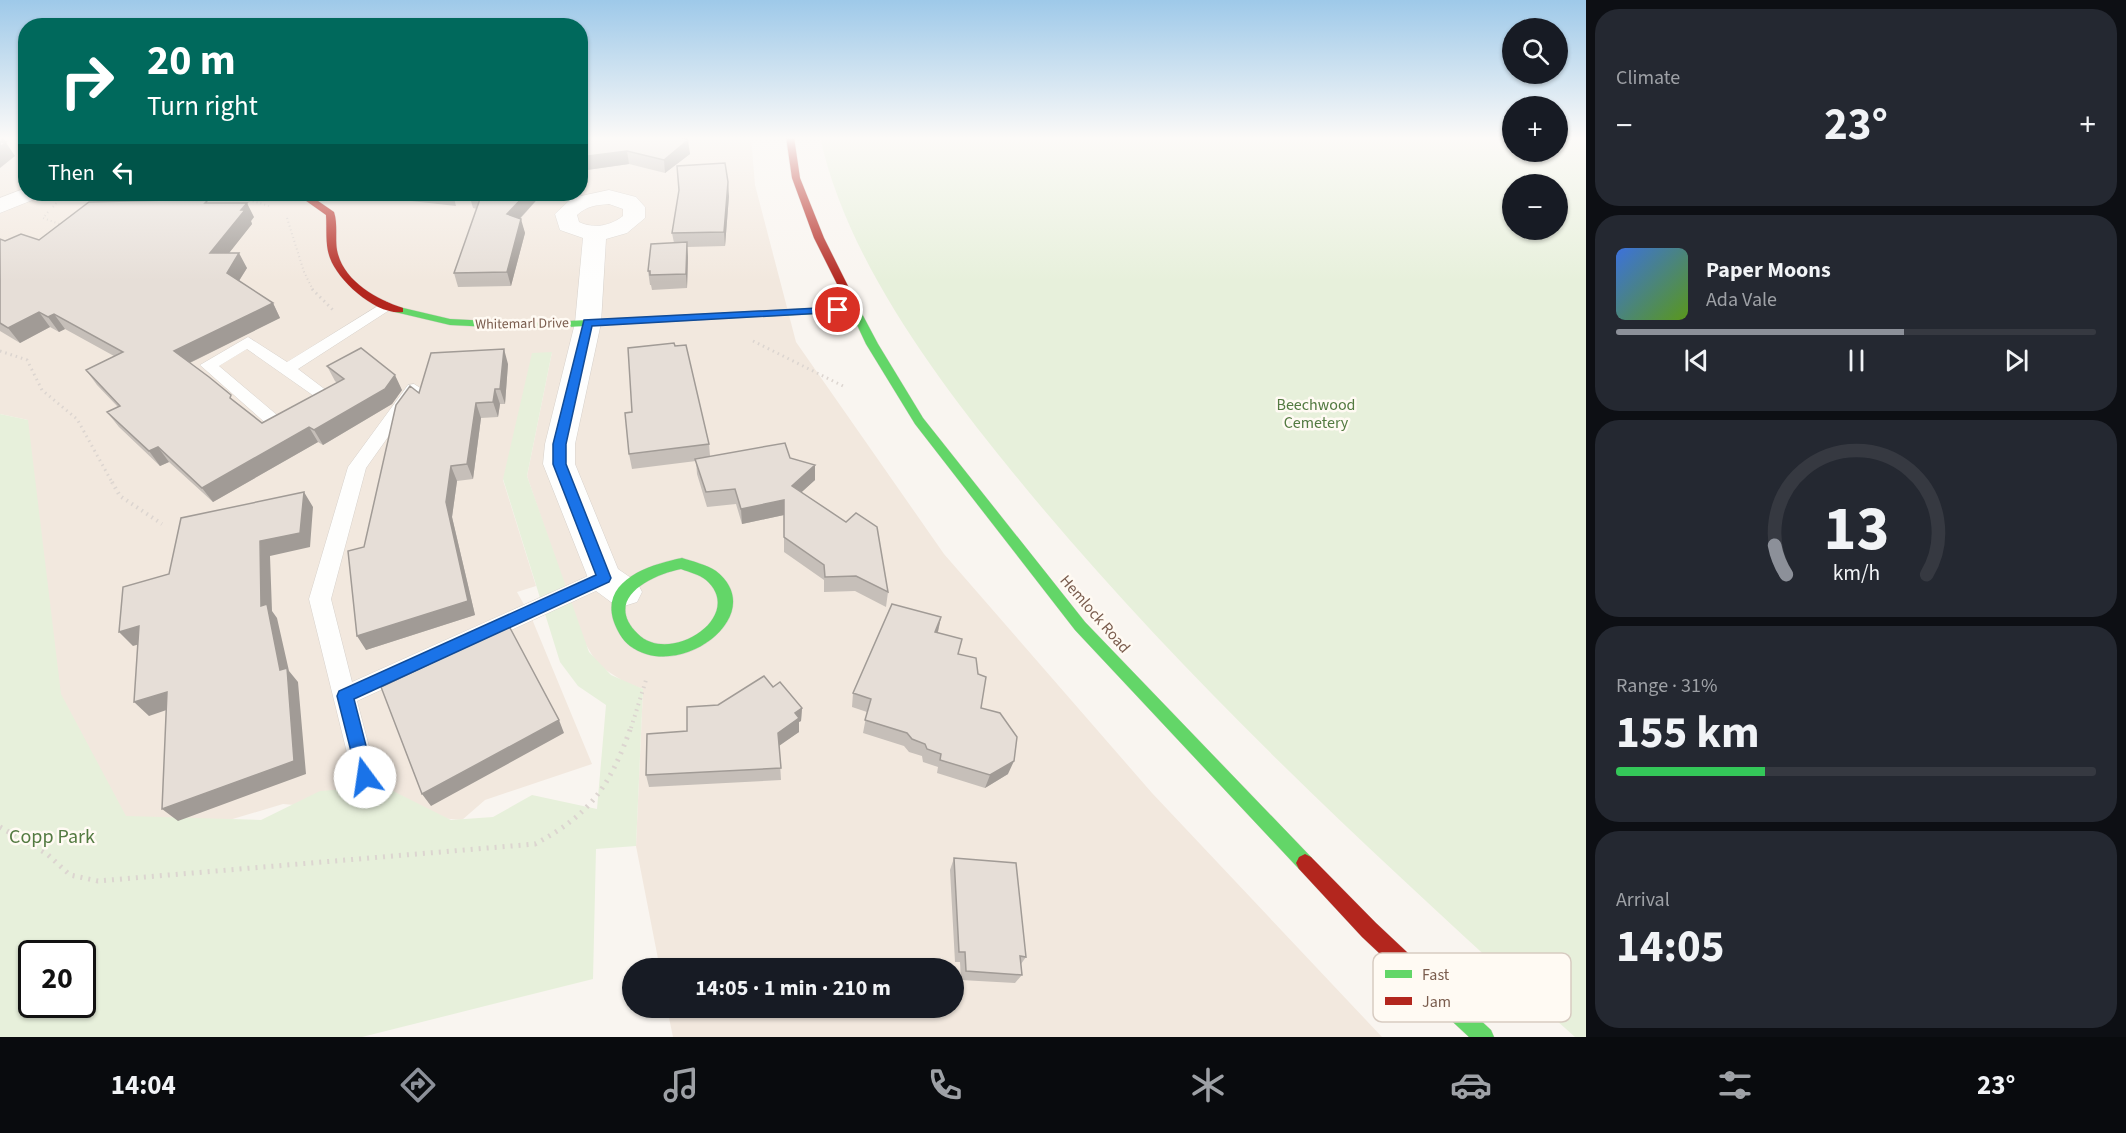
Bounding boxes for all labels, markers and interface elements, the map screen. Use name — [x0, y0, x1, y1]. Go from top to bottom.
map controls — [1502, 18, 1568, 240]
button: search — [1502, 18, 1568, 84]
text: 20 m — [147, 31, 236, 91]
icon: right — [48, 42, 126, 120]
text: Climate — [1616, 64, 1680, 92]
text: Turn right — [147, 87, 258, 126]
text: 23° — [1824, 93, 1888, 157]
button: + — [1502, 96, 1568, 162]
text: − — [1616, 102, 1632, 149]
text: + — [2080, 102, 2096, 149]
icon: left — [107, 156, 140, 189]
text: Then — [48, 157, 95, 189]
button: − — [1502, 174, 1568, 240]
text: Paper Moons — [1706, 254, 1831, 286]
pin — [812, 284, 863, 335]
text: Ada Vale — [1706, 286, 1777, 314]
icon: arrive — [821, 293, 854, 326]
street label: Whitemarl Drive — [475, 313, 569, 335]
icon: previous — [1680, 344, 1713, 377]
icon: pause — [1840, 344, 1873, 377]
icon: next — [2000, 344, 2033, 377]
park label: Beechwood Cemetery — [1277, 394, 1355, 434]
text: 13 — [1823, 486, 1889, 575]
text: km/h — [1832, 559, 1880, 590]
street label: Hemlock Road — [1055, 570, 1135, 658]
text: Range · 31% — [1616, 672, 1717, 700]
text: 155 km — [1616, 701, 1760, 765]
position arrow — [333, 745, 397, 809]
park label: Copp Park — [9, 823, 95, 851]
text: Arrival — [1616, 886, 1670, 914]
text: 14:05 — [1616, 915, 1725, 979]
speed limit sign: 20 — [18, 940, 96, 1018]
legend — [1373, 953, 1571, 1022]
text: Fast — [1422, 964, 1450, 986]
text: 14:05 · 1 min · 210 m — [695, 972, 891, 1004]
text: Jam — [1422, 991, 1451, 1013]
icon: directions — [397, 1064, 439, 1106]
icon: music — [660, 1064, 702, 1106]
icon: phone — [924, 1064, 966, 1106]
icon: climate — [1187, 1064, 1229, 1106]
icon: car — [1450, 1064, 1492, 1106]
icon: filters — [1714, 1064, 1756, 1106]
text: 14:04 — [111, 1066, 176, 1105]
text: 23° — [1977, 1066, 2015, 1105]

